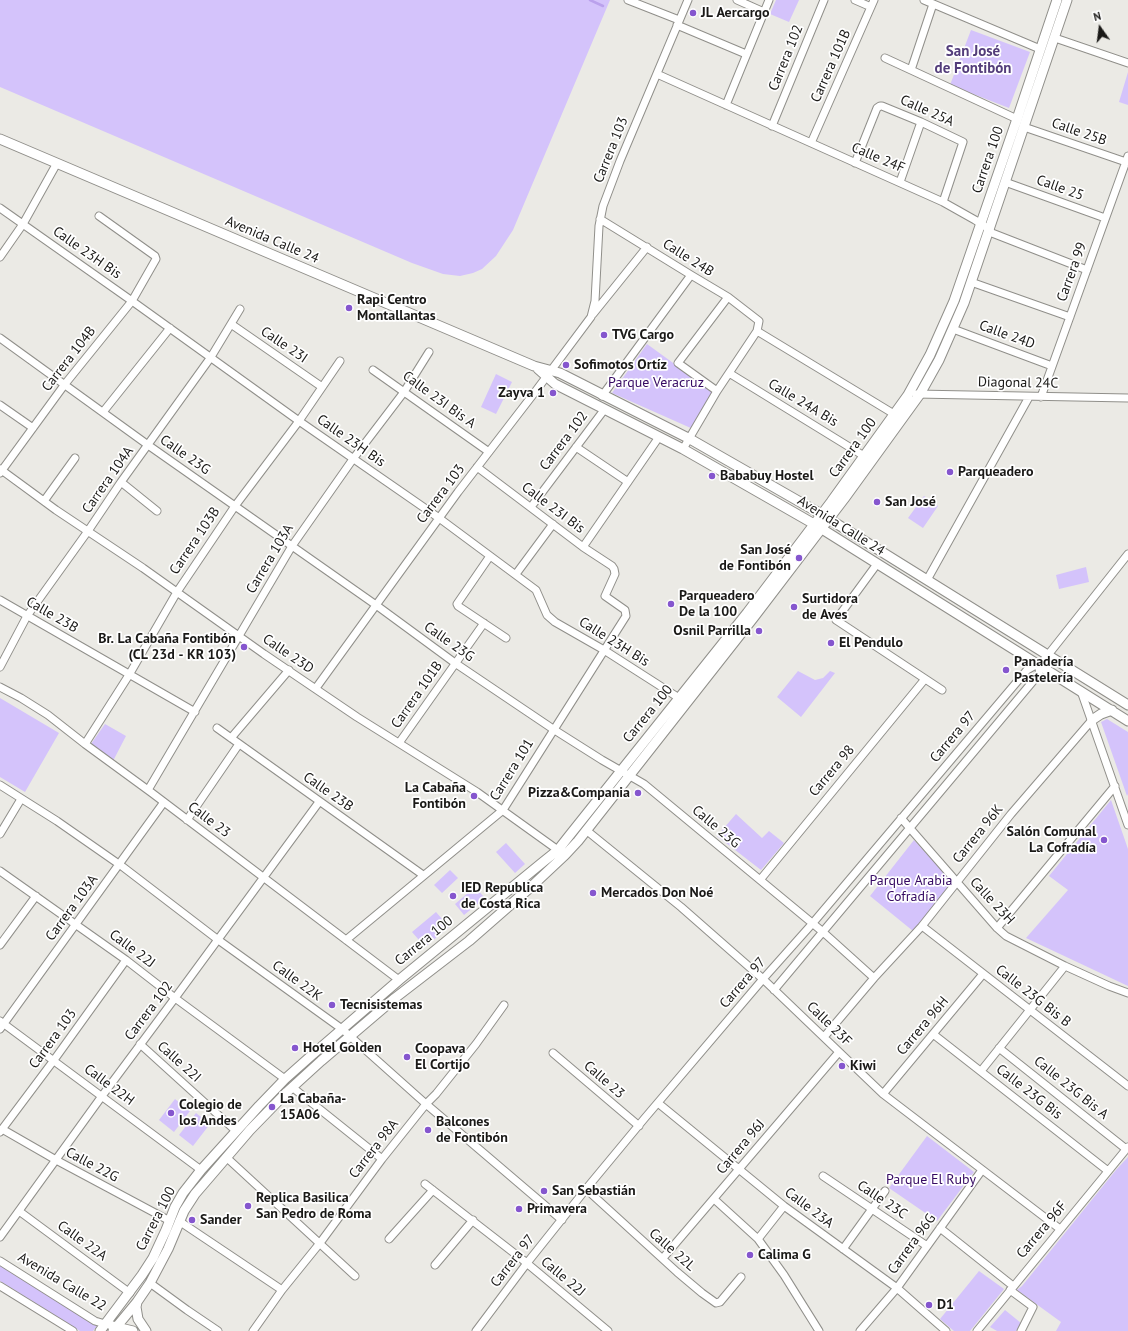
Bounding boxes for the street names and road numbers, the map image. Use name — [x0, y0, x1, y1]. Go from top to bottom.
street label: Carrera 102 — [765, 23, 807, 93]
street label: Carrera 101B — [807, 27, 855, 105]
street label: Calle 25A — [897, 92, 957, 130]
street label: Carrera 103 — [590, 115, 632, 185]
street label: Calle 25B — [1049, 115, 1109, 149]
street label: Carrera 100 — [969, 124, 1007, 196]
street label: Calle 24F — [849, 139, 907, 177]
street label: Calle 25 — [1034, 172, 1086, 204]
street label: Avenida Calle 24 — [223, 213, 321, 267]
street label: Calle 23H Bis — [49, 223, 125, 283]
street label: Calle 24B — [659, 236, 717, 280]
street label: Carrera 99 — [1053, 240, 1091, 304]
street label: Calle 24D — [977, 317, 1037, 353]
street label: Carrera 104B — [38, 323, 100, 395]
street label: Calle 23I — [257, 323, 311, 367]
street label: Calle 23I Bis A — [399, 368, 479, 432]
street label: Diagonal 24C — [978, 374, 1058, 392]
street label: Calle 24A Bis — [765, 376, 841, 430]
street label: Carrera 102 — [536, 408, 592, 474]
street label: Calle 23H Bis — [313, 411, 389, 471]
street label: Carrera 100 — [826, 415, 880, 481]
street label: Calle 23G — [157, 432, 213, 478]
street label: Carrera 104A — [79, 443, 137, 517]
street label: Carrera 103 — [413, 461, 469, 527]
street label: Calle 23I Bis — [518, 479, 588, 537]
street label: Avenida Calle 24 — [794, 492, 888, 560]
street label: Carrera 103B — [166, 504, 224, 578]
street label: Carrera 103A — [243, 521, 297, 597]
street label: Calle 23B — [23, 593, 81, 637]
street label: Calle 23H Bis — [576, 614, 652, 670]
street label: Calle 23G — [421, 619, 477, 665]
street label: Calle 23D — [259, 631, 317, 677]
street label: Carrera 101B — [388, 658, 446, 732]
street label: Carrera 100 — [620, 682, 676, 746]
street label: Carrera 97 — [927, 708, 979, 766]
street label: Carrera 101 — [486, 736, 538, 804]
street label: Carrera 98 — [806, 742, 858, 800]
street label: Calle 23B — [300, 769, 356, 815]
street label: Calle 23 — [184, 799, 234, 841]
street label: Carrera 96K — [949, 801, 1007, 867]
street label: Calle 23G — [689, 802, 743, 852]
street label: Carrera 103A — [42, 872, 102, 944]
street label: Calle 23H — [966, 874, 1018, 928]
street label: Carrera 100 — [392, 913, 456, 969]
street label: Calle 22J — [106, 926, 158, 972]
street label: Carrera 97 — [716, 954, 770, 1012]
street label: Calle 22K — [269, 957, 325, 1005]
street label: Calle 23G Bis B — [992, 961, 1074, 1031]
street label: Carrera 102 — [121, 978, 177, 1044]
street label: Carrera 96H — [894, 993, 952, 1059]
street label: Calle 23F — [803, 998, 855, 1050]
street label: Carrera 103 — [26, 1006, 80, 1072]
street label: Calle 22I — [154, 1038, 204, 1086]
street label: Calle 23G Bis A — [1030, 1053, 1112, 1123]
street label: Calle 23 — [580, 1058, 628, 1102]
street label: Calle 22H — [81, 1061, 137, 1109]
street label: Calle 23G Bis — [993, 1061, 1065, 1123]
street label: Carrera 98A — [346, 1116, 402, 1182]
street label: Carrera 96J — [713, 1116, 769, 1178]
street label: Calle 22G — [63, 1144, 121, 1186]
street label: Calle 23C — [854, 1177, 910, 1223]
street label: Carrera 100 — [133, 1184, 179, 1254]
street label: Calle 23A — [781, 1184, 837, 1232]
street label: Carrera 96F — [1013, 1198, 1071, 1262]
street label: Carrera 96G — [884, 1211, 940, 1277]
street label: Calle 22A — [54, 1217, 110, 1265]
street label: Calle 22L — [645, 1225, 699, 1275]
street label: Carrera 97 — [487, 1231, 539, 1291]
street label: Avenida Calle 22 — [15, 1249, 109, 1315]
street label: Calle 22J — [537, 1254, 589, 1300]

